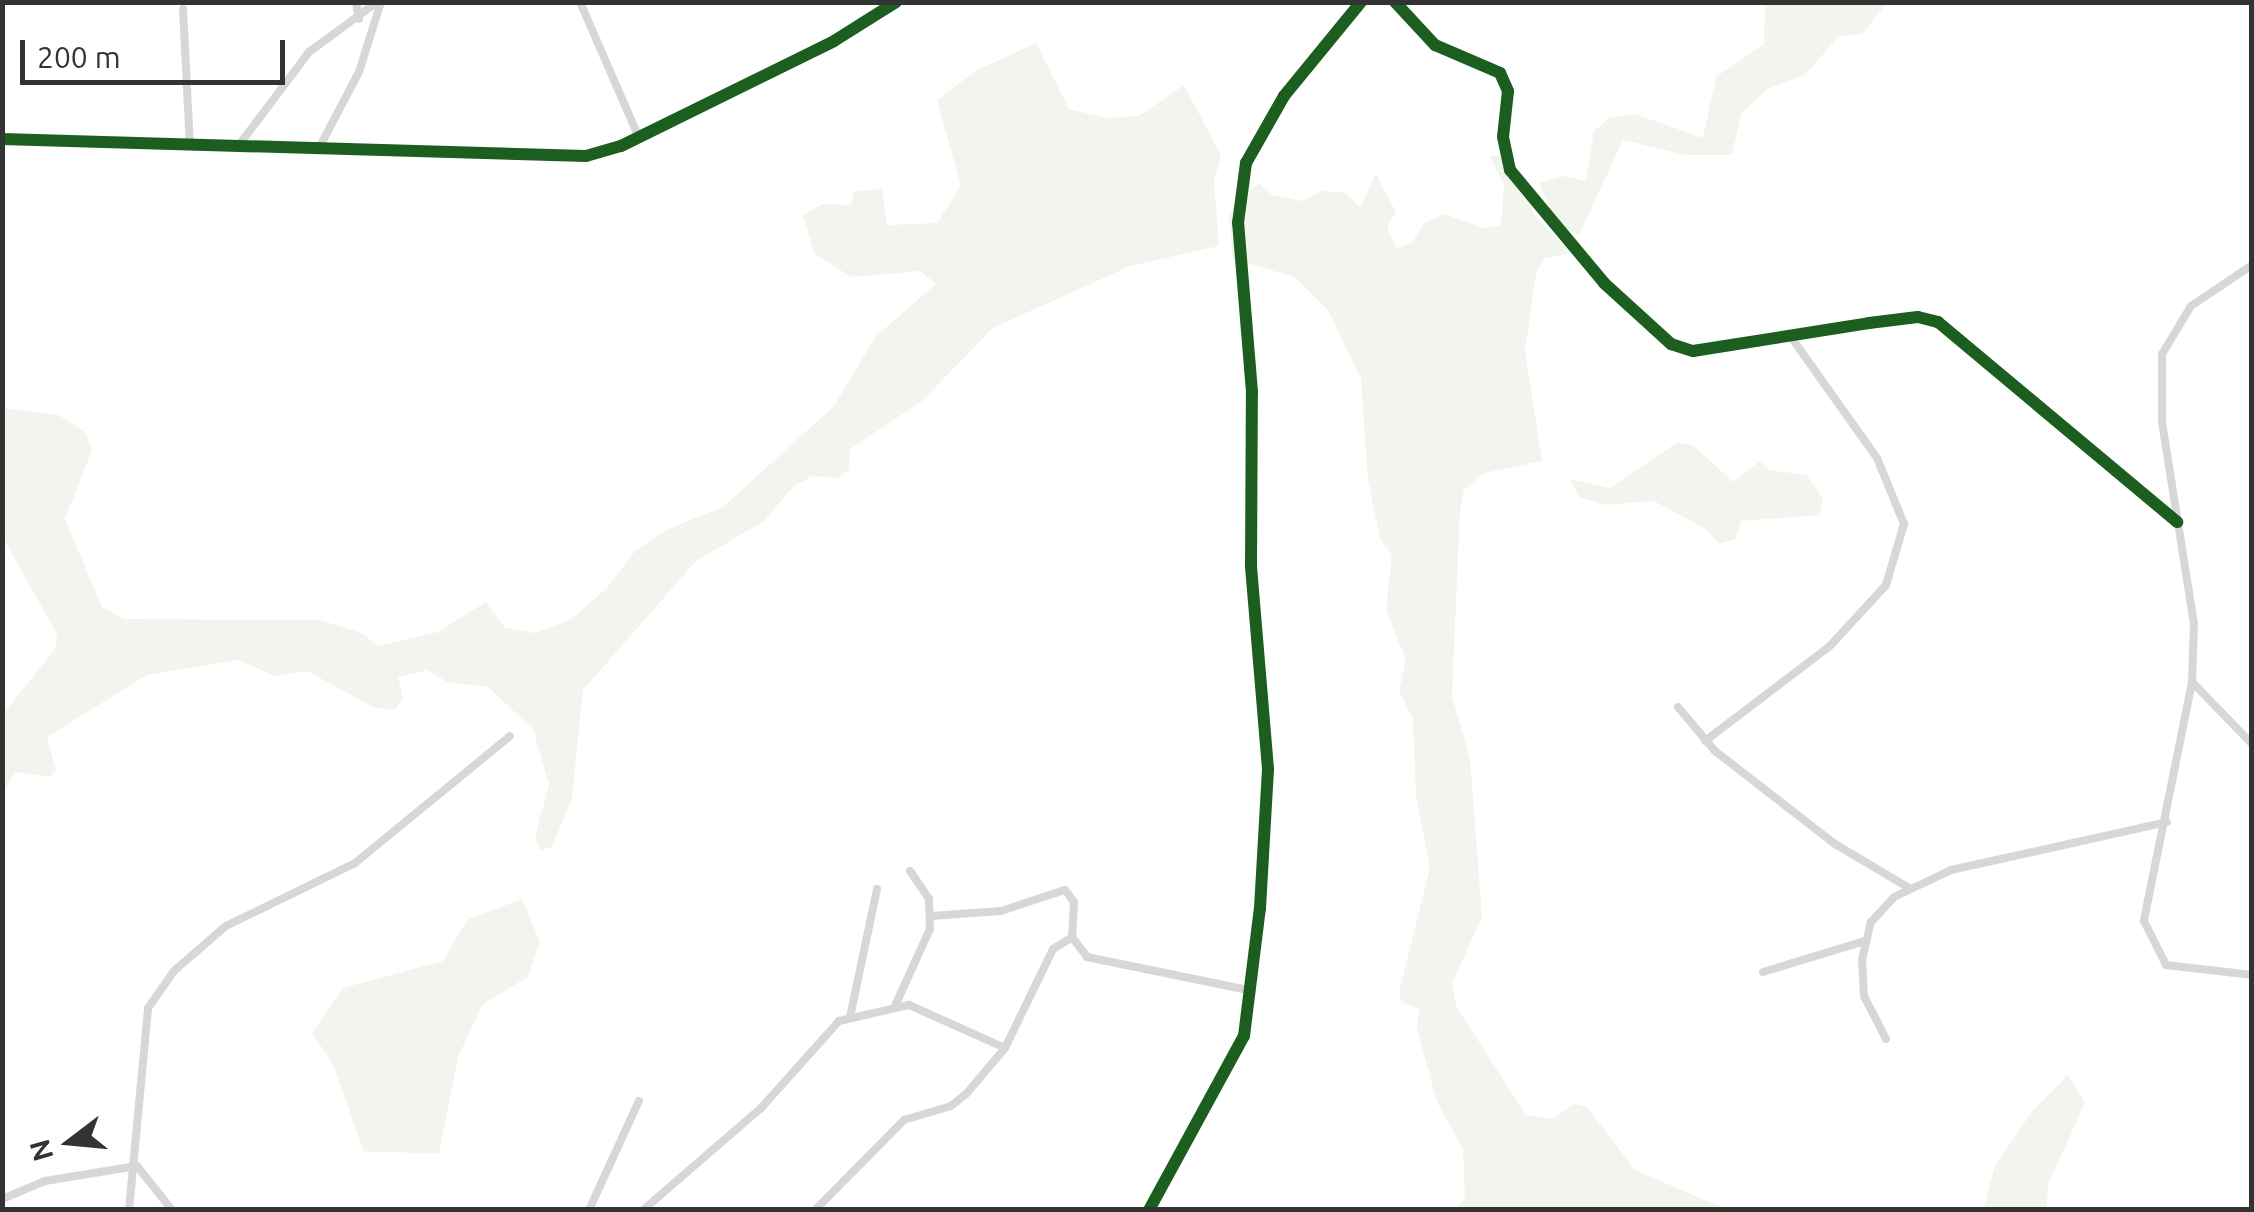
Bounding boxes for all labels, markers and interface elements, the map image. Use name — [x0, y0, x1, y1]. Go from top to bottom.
scale bar — [25, 20, 290, 82]
text: 200 m — [37, 40, 121, 74]
north arrow — [20, 1092, 120, 1192]
text: N — [23, 1136, 58, 1165]

